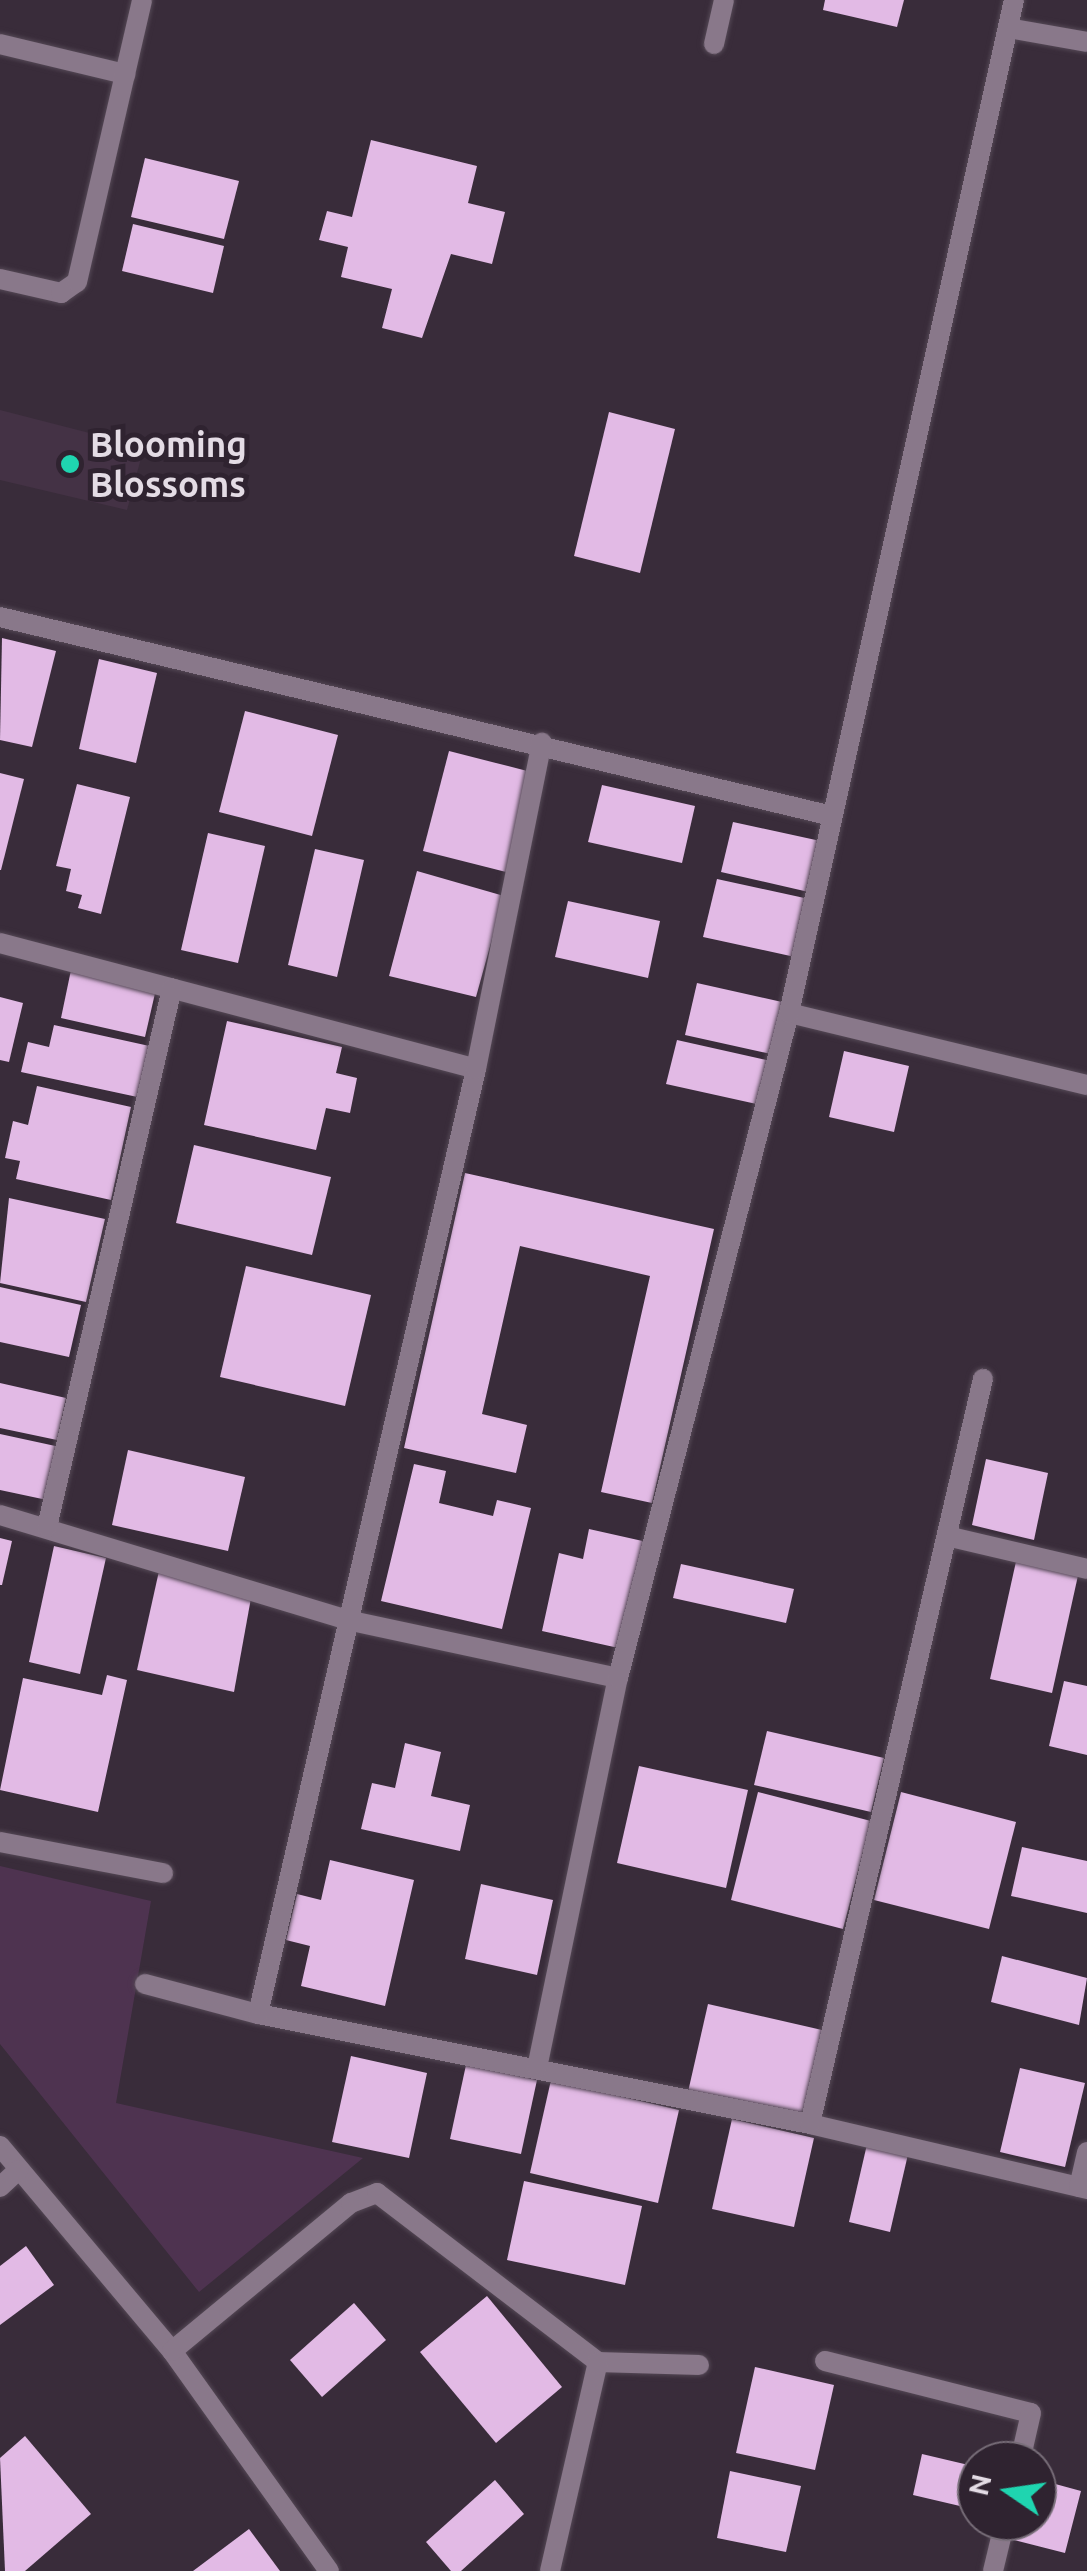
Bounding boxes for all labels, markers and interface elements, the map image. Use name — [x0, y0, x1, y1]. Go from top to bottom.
place label: Blooming Blossoms — [90, 423, 247, 505]
marker: Blooming Blossoms — [59, 453, 81, 475]
north arrow — [957, 2441, 1057, 2541]
text: N — [962, 2471, 997, 2498]

